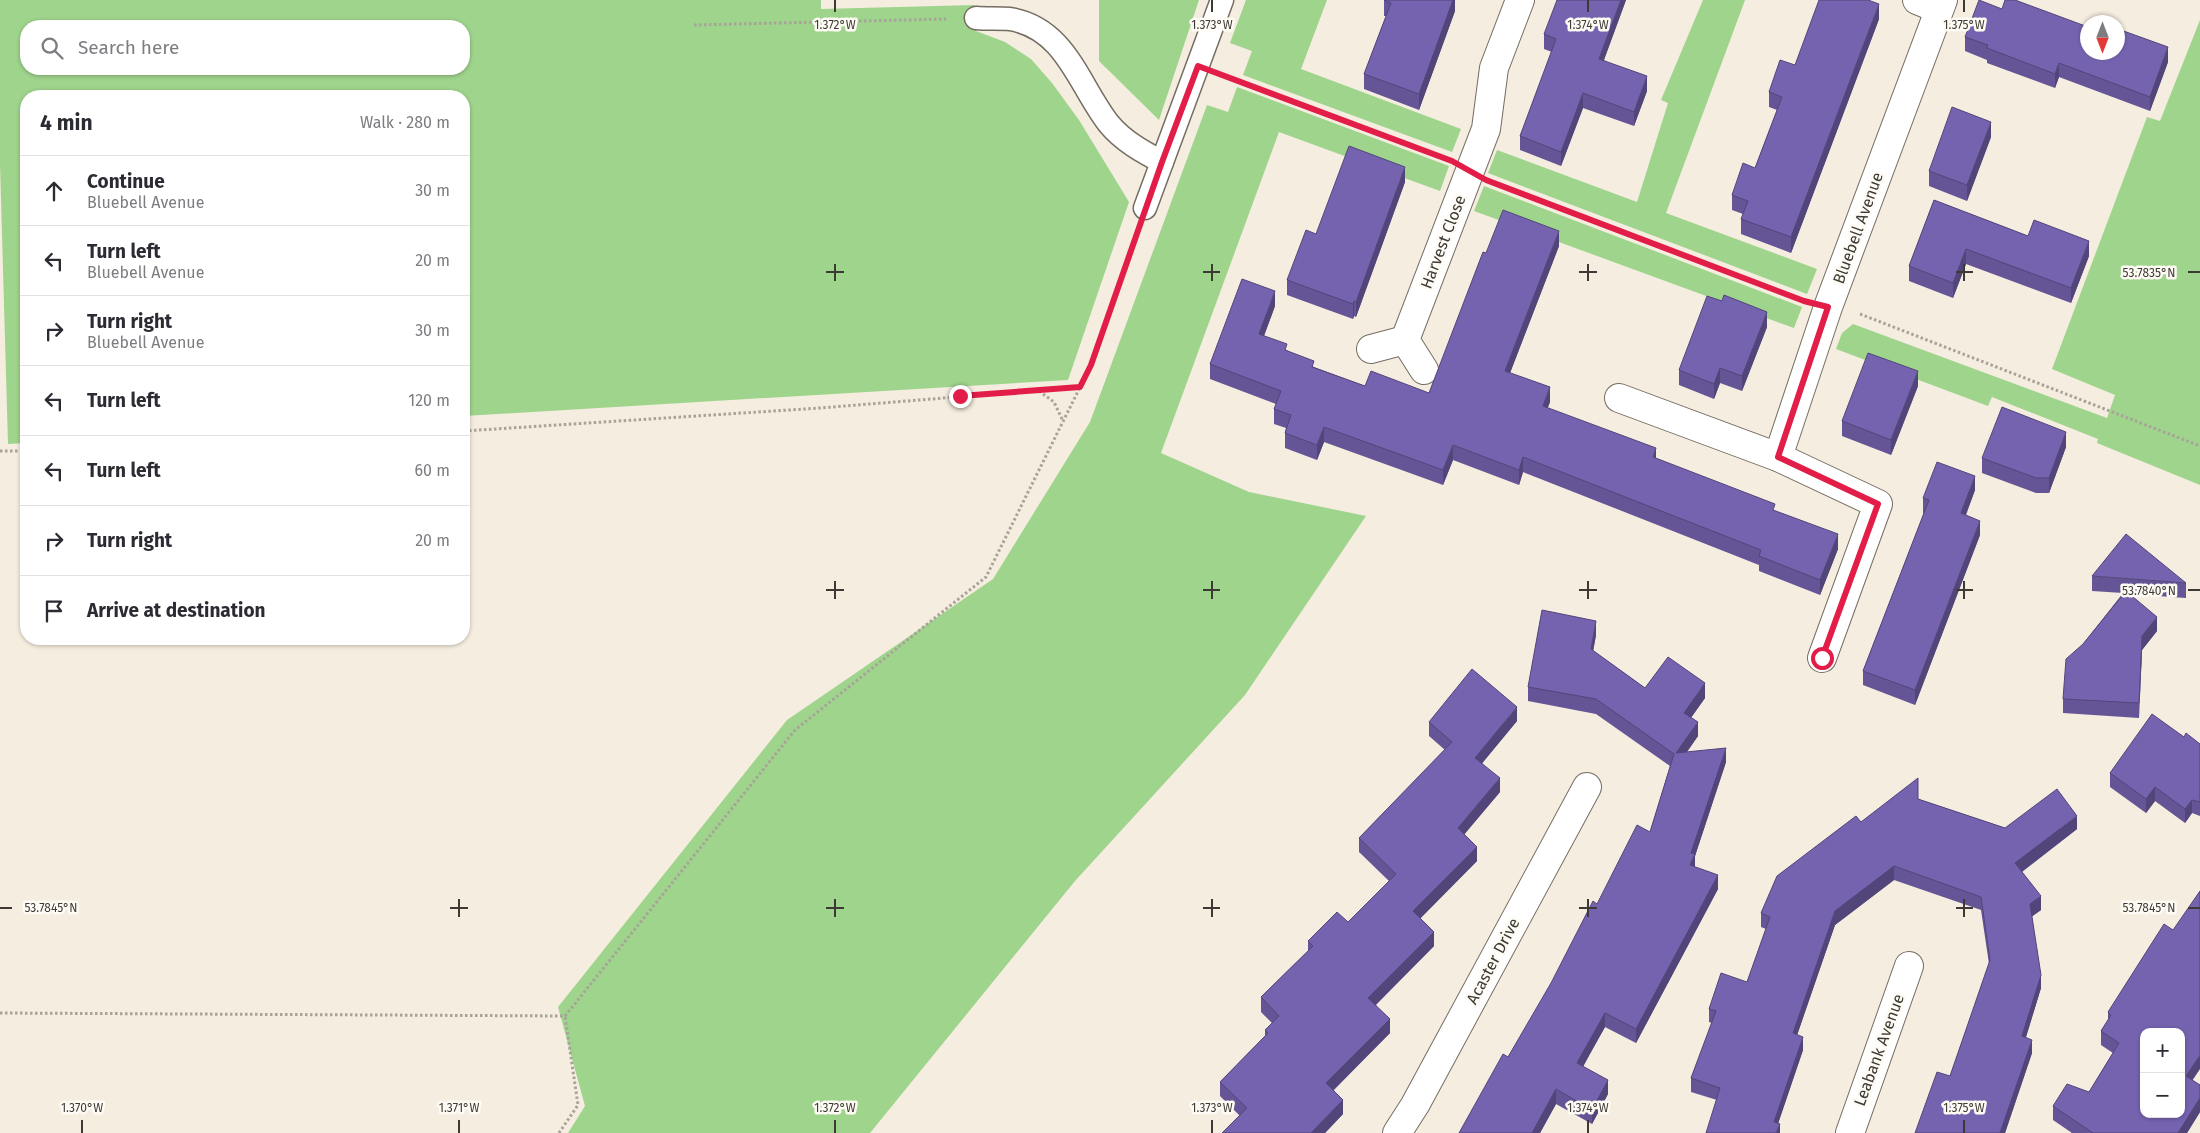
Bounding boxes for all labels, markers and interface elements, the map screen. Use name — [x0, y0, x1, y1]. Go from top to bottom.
north arrow — [2080, 15, 2125, 60]
text: 1.372°W — [814, 18, 856, 32]
text: 1.373°W — [1191, 18, 1233, 32]
text: 1.374°W — [1567, 18, 1609, 32]
text: 1.375°W — [1943, 18, 1985, 32]
search box — [20, 20, 470, 75]
icon: search — [38, 34, 66, 62]
text: Search here — [78, 36, 179, 59]
text: 4 min — [40, 110, 93, 136]
text: Walk · 280 m — [360, 113, 450, 132]
text: Continue — [87, 170, 165, 193]
street label: Bluebell Avenue — [1829, 170, 1887, 286]
icon: ahead — [40, 177, 68, 205]
text: 30 m — [415, 181, 450, 200]
text: Bluebell Avenue — [87, 193, 204, 212]
street label: Harvest Close — [1416, 193, 1470, 291]
text: Turn left — [87, 240, 161, 263]
icon: left — [40, 247, 68, 275]
text: 20 m — [415, 251, 450, 270]
text: Bluebell Avenue — [87, 263, 204, 282]
text: 53.7835°N — [2123, 266, 2175, 280]
text: Turn right — [87, 310, 172, 333]
icon: right — [40, 317, 68, 345]
text: 30 m — [415, 321, 450, 340]
text: Bluebell Avenue — [87, 333, 204, 352]
route end — [949, 385, 972, 408]
icon: left — [40, 387, 68, 415]
text: Turn left — [87, 389, 161, 412]
text: 120 m — [408, 391, 450, 410]
icon: left — [40, 457, 68, 485]
text: Turn left — [87, 459, 161, 482]
text: 60 m — [415, 461, 450, 480]
icon: right — [40, 527, 68, 555]
text: Turn right — [87, 529, 172, 552]
text: 20 m — [415, 531, 450, 550]
text: 53.7840°N — [2122, 584, 2176, 598]
icon: arrive — [40, 597, 68, 625]
text: Arrive at destination — [87, 599, 266, 622]
route start — [1811, 647, 1834, 670]
text: 53.7845°N — [24, 901, 78, 915]
text: 53.7845°N — [2122, 901, 2176, 915]
street label: Acaster Drive — [1462, 915, 1524, 1007]
street label: Leabank Avenue — [1850, 991, 1908, 1109]
map controls — [2140, 1028, 2185, 1118]
button: + — [2140, 1028, 2185, 1073]
button: − — [2140, 1073, 2185, 1118]
text: 1.370°W — [61, 1101, 103, 1115]
text: 1.371°W — [439, 1101, 479, 1115]
text: 1.372°W — [814, 1101, 856, 1115]
text: 1.373°W — [1191, 1101, 1233, 1115]
text: 1.374°W — [1567, 1101, 1609, 1115]
text: 1.375°W — [1943, 1101, 1985, 1115]

